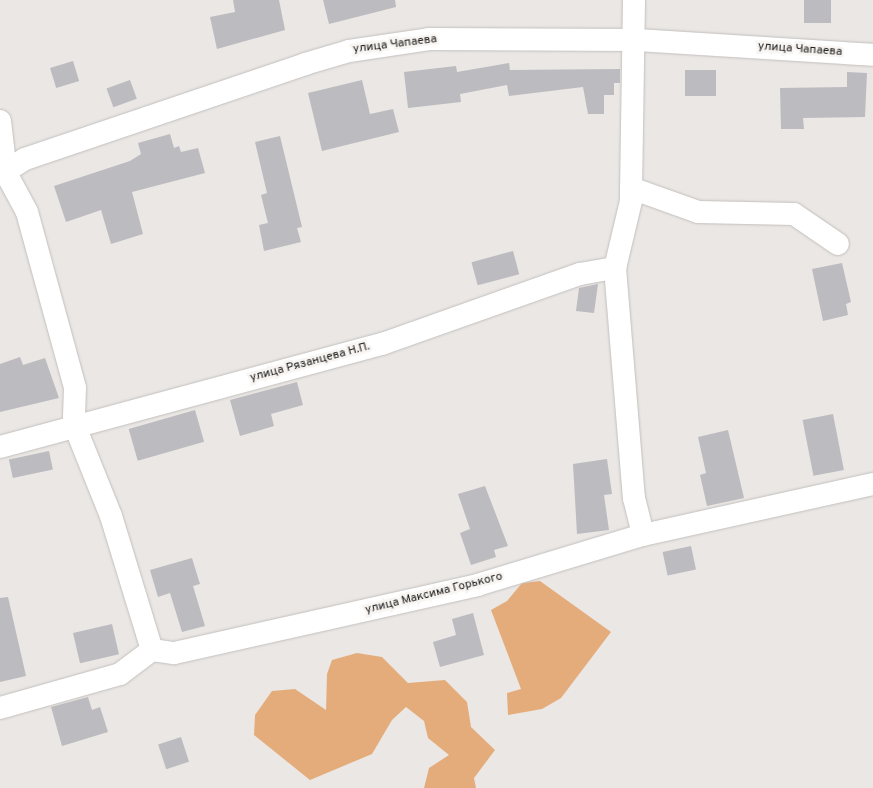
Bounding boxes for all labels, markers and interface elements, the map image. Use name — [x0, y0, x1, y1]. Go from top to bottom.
street label: улица Чапаева — [352, 33, 438, 57]
street label: улица Чапаева — [757, 40, 843, 60]
street label: улица Рязанцева Н.П. — [249, 340, 371, 386]
street label: улица Максима Горького — [364, 570, 504, 618]

